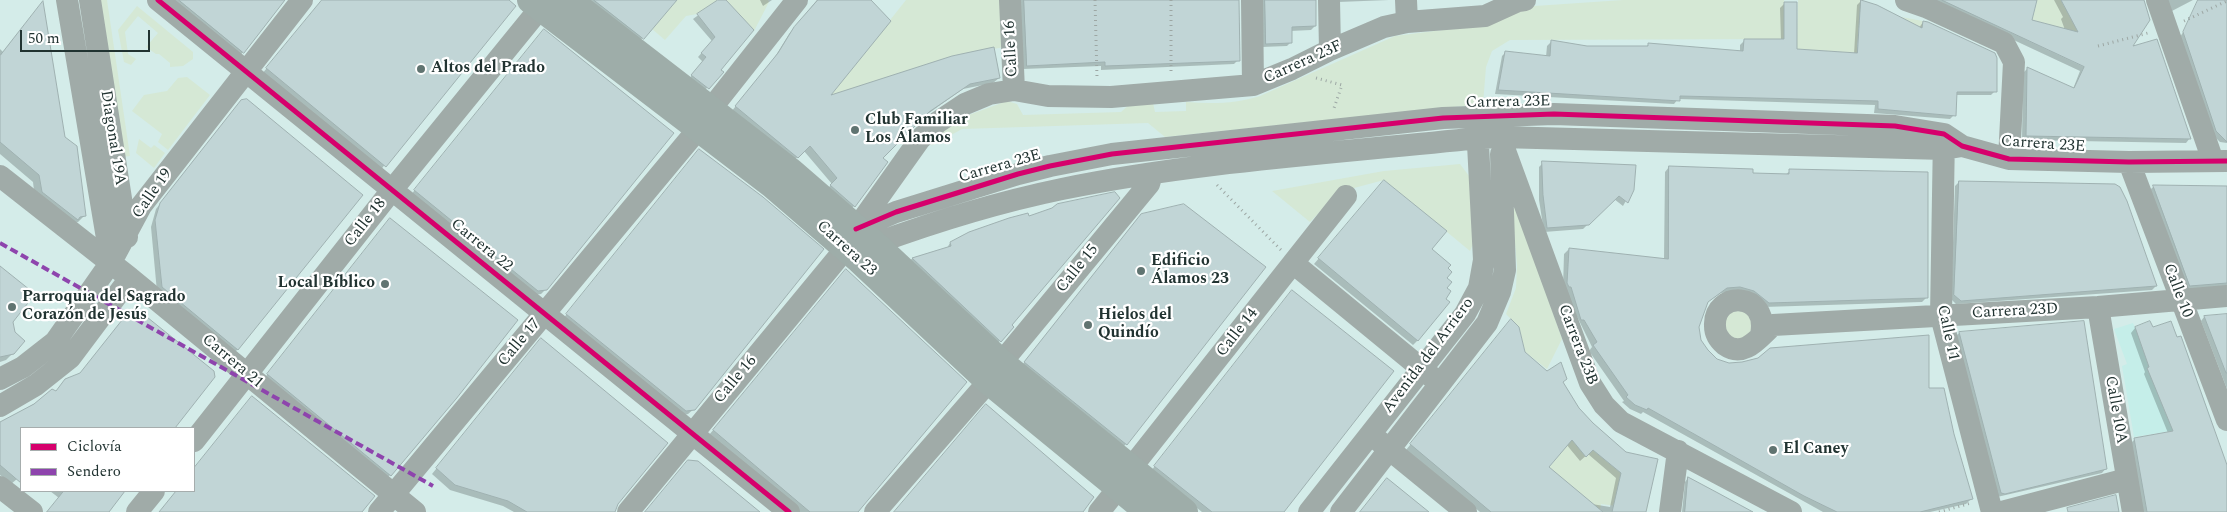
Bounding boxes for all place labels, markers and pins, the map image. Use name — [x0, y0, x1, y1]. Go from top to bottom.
place label: Altos del Prado — [431, 59, 545, 79]
marker: Altos del Prado — [415, 63, 427, 75]
place label: Club Familiar Los Álamos — [865, 111, 968, 149]
marker: Club Familiar Los Álamos — [849, 124, 861, 136]
place label: Edificio Álamos 23 — [1151, 252, 1229, 290]
marker: Edificio Álamos 23 — [1135, 265, 1147, 277]
place label: Local Bíblico — [278, 274, 375, 294]
marker: Local Bíblico — [379, 278, 391, 290]
place label: Parroquia del Sagrado Corazón de Jesús — [22, 288, 186, 326]
marker: Parroquia del Sagrado Corazón de Jesús — [6, 301, 18, 313]
place label: Hielos del Quindío — [1098, 306, 1172, 344]
marker: Hielos del Quindío — [1082, 319, 1094, 331]
place label: El Caney — [1783, 440, 1848, 460]
marker: El Caney — [1767, 444, 1779, 456]

